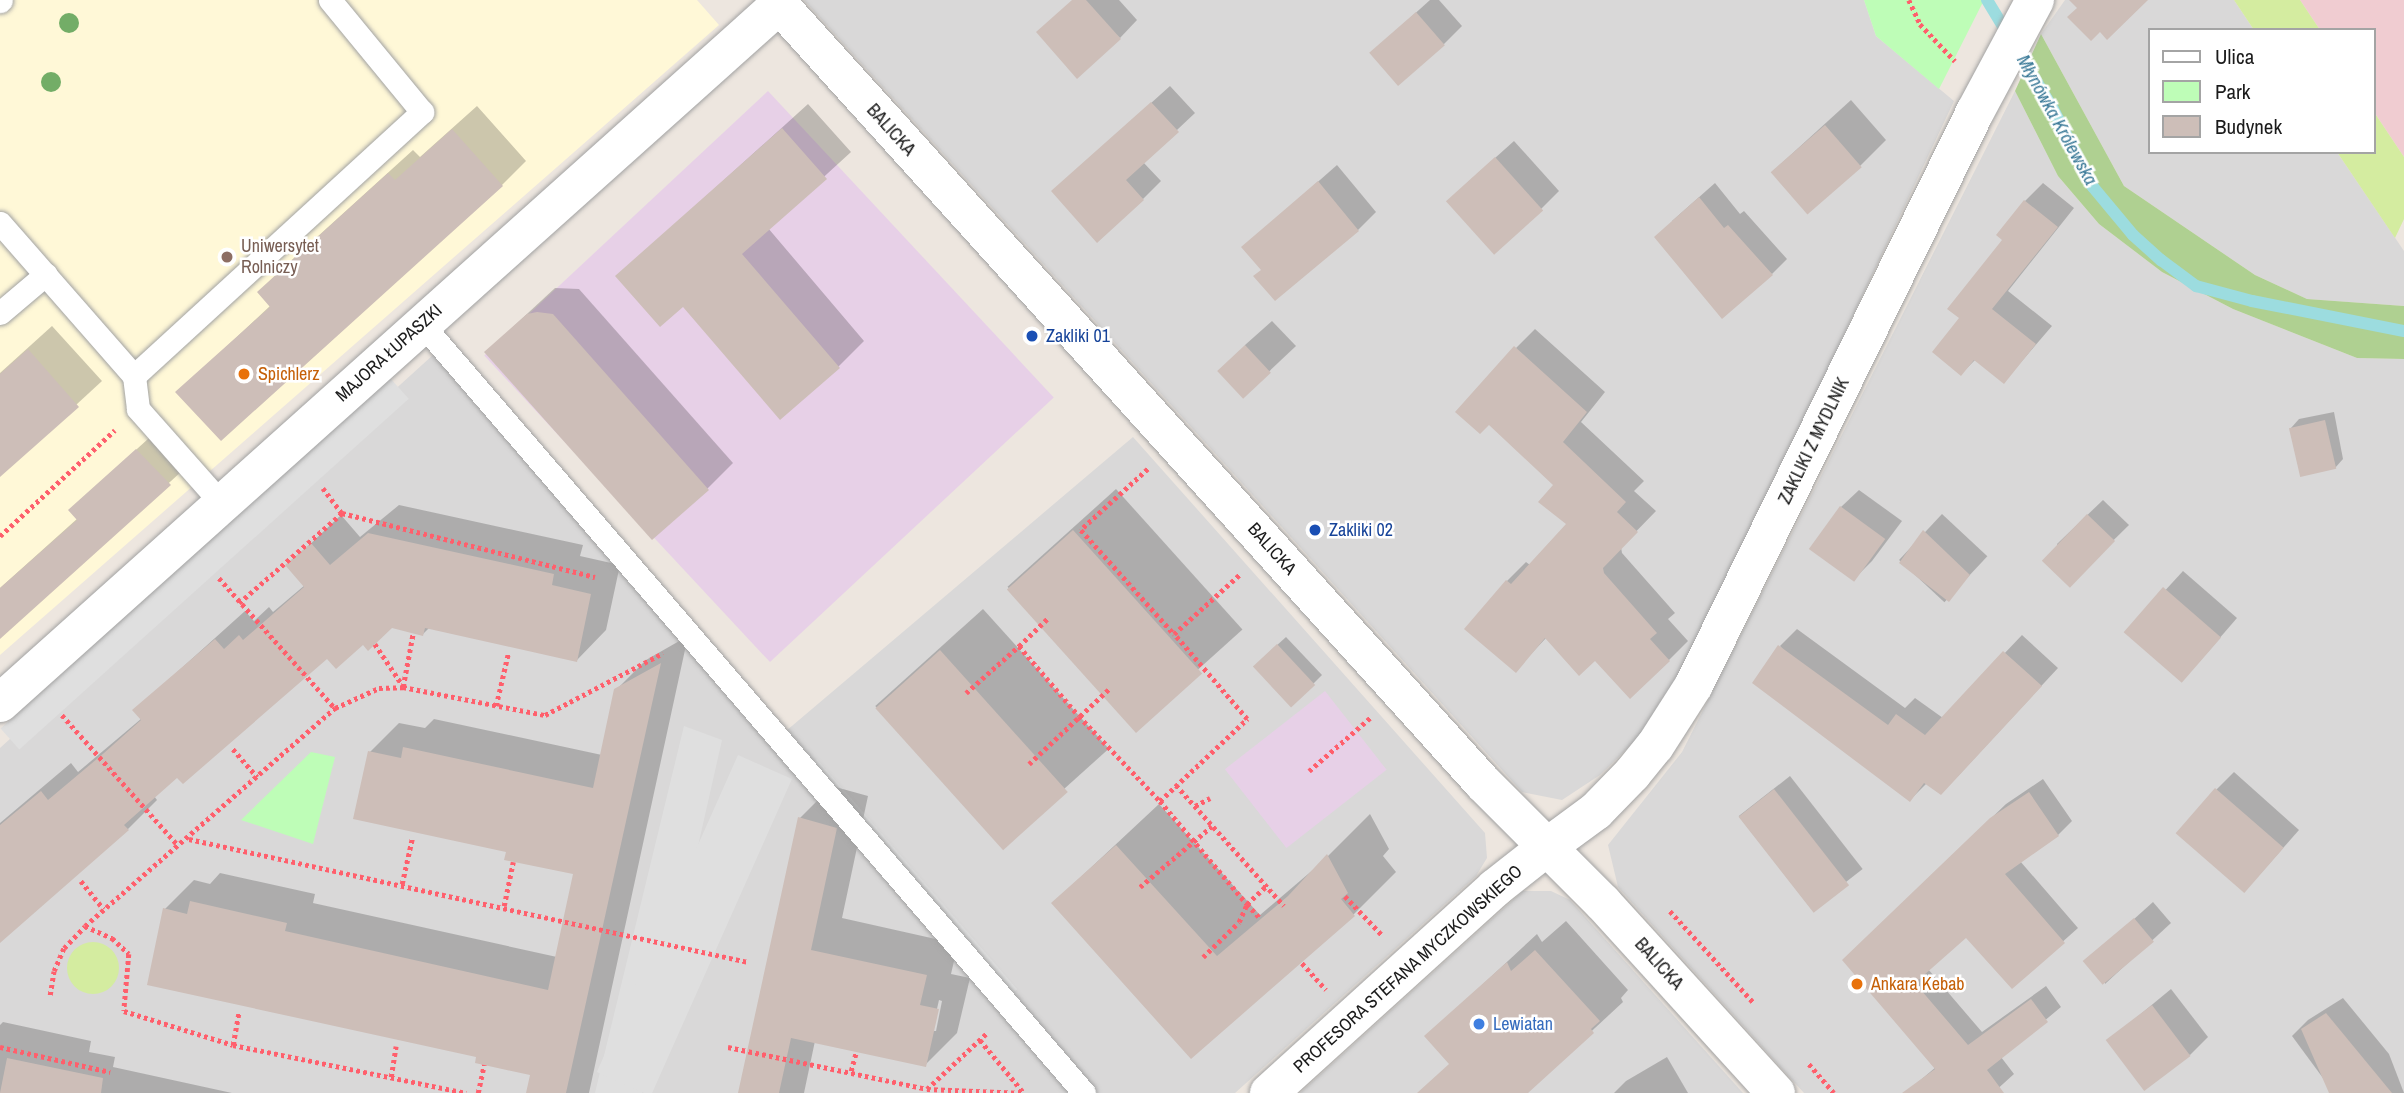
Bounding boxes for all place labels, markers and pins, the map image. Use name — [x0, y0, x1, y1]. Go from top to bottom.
place label: Uniwersytet Rolniczy — [241, 236, 319, 278]
marker: Uniwersytet Rolniczy — [219, 249, 235, 265]
place label: Zakliki 01 — [1046, 325, 1110, 347]
marker: Zakliki 01 — [1024, 328, 1040, 344]
place label: Spichlerz — [258, 363, 320, 385]
marker: Spichlerz — [236, 366, 252, 382]
place label: Zakliki 02 — [1329, 519, 1393, 541]
marker: Zakliki 02 — [1307, 522, 1323, 538]
place label: Ankara Kebab — [1871, 973, 1965, 995]
marker: Ankara Kebab — [1849, 976, 1865, 992]
place label: Lewiatan — [1493, 1013, 1553, 1035]
marker: Lewiatan — [1471, 1016, 1487, 1032]

